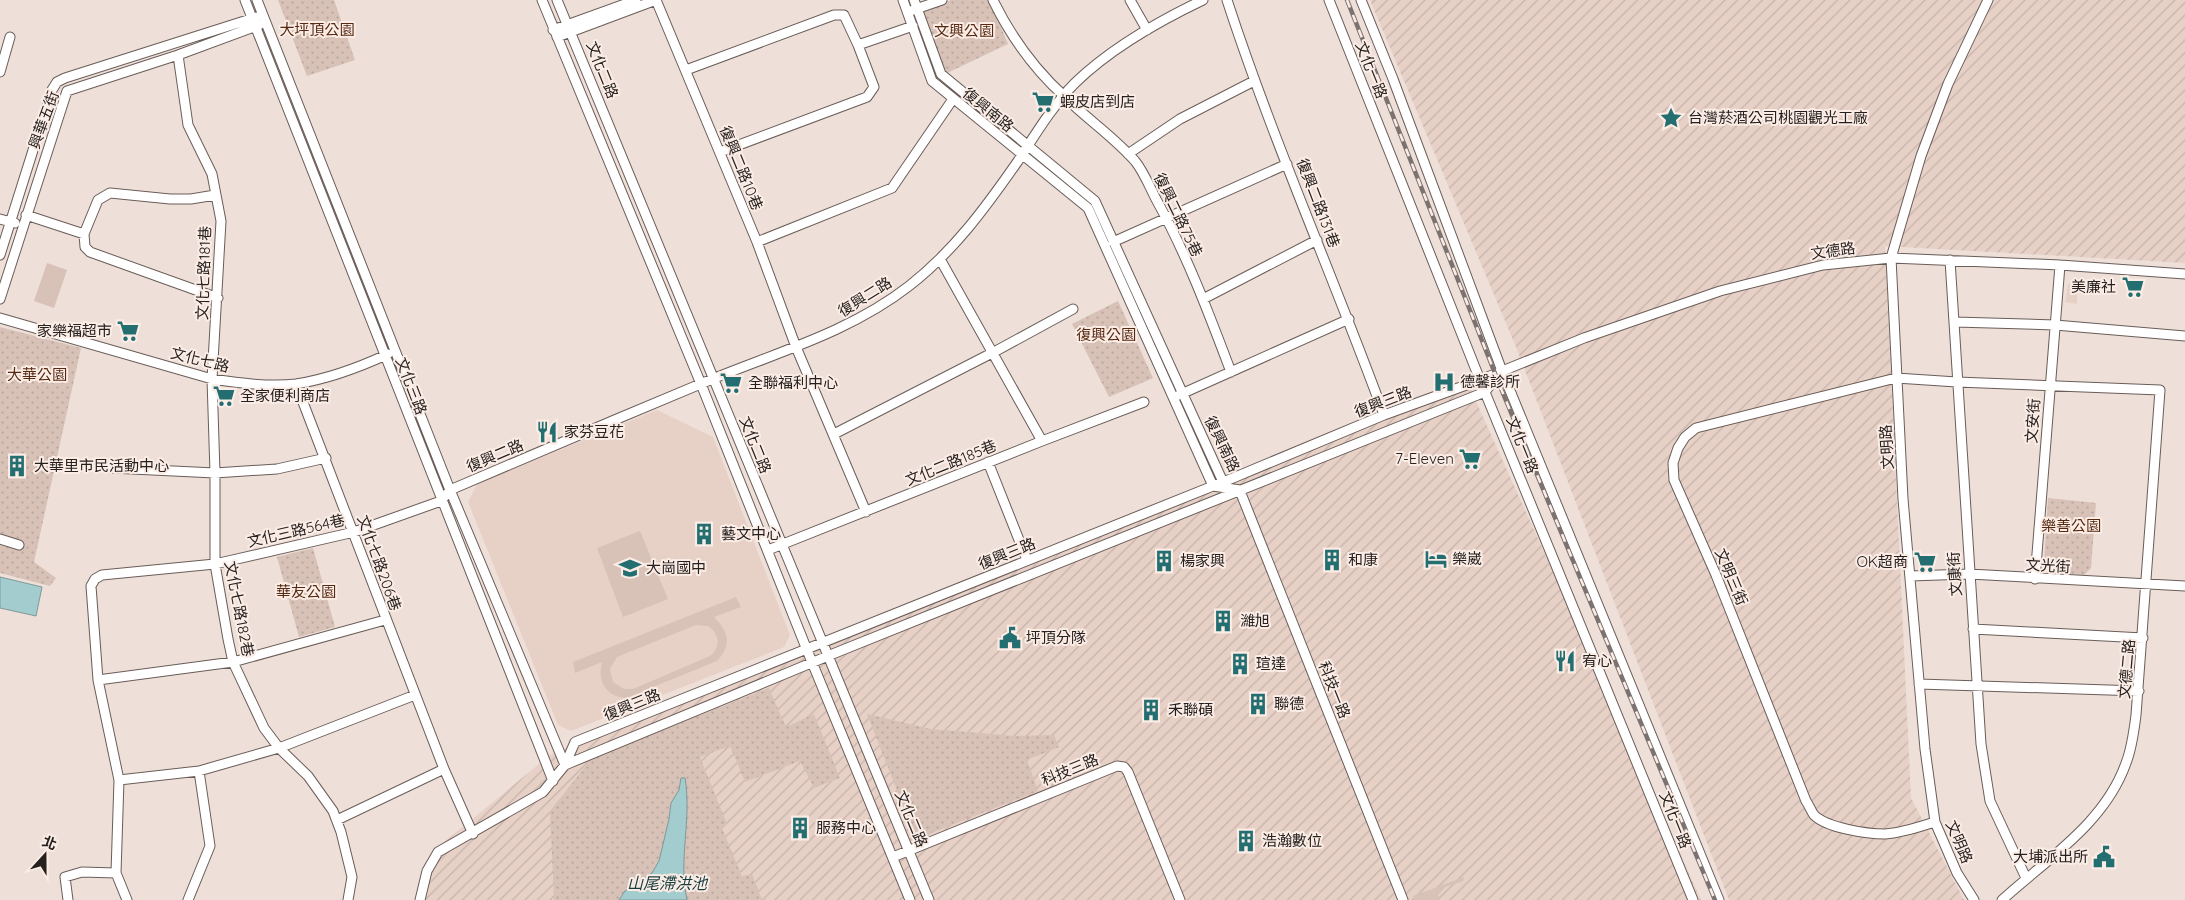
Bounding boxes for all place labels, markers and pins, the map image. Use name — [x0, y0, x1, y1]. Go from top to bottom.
supermarket icon: 蝦皮店到店 — [1030, 89, 1056, 115]
place label: 蝦皮店到店 — [1060, 92, 1135, 111]
place icon: 台灣菸酒公司桃園觀光工廠 — [1658, 105, 1684, 131]
place label: 台灣菸酒公司桃園觀光工廠 — [1688, 108, 1868, 127]
supermarket icon: 美廉社 — [2120, 274, 2146, 300]
place label: 美廉社 — [2071, 277, 2116, 296]
supermarket icon: 家樂福超市 — [115, 318, 141, 344]
place label: 家樂福超市 — [37, 321, 112, 340]
hospital icon: 德馨診所 — [1431, 369, 1457, 395]
supermarket icon: 全聯福利中心 — [718, 370, 744, 396]
place label: 德馨診所 — [1460, 372, 1520, 391]
place label: 全聯福利中心 — [748, 373, 838, 392]
supermarket icon: 全家便利商店 — [211, 383, 237, 409]
place label: 全家便利商店 — [240, 386, 330, 405]
restaurant icon: 家芬豆花 — [534, 419, 560, 445]
place label: 家芬豆花 — [564, 422, 624, 441]
supermarket icon: 7-Eleven — [1457, 446, 1483, 472]
place label: 7-Eleven — [1395, 449, 1454, 468]
building icon: 大華里市民活動中心 — [4, 453, 30, 479]
place label: 大華里市民活動中心 — [34, 456, 169, 475]
building icon: 藝文中心 — [691, 521, 717, 547]
place label: 藝文中心 — [721, 524, 781, 543]
hotel icon: 樂崴 — [1423, 546, 1449, 572]
building icon: 和康 — [1319, 547, 1345, 573]
building icon: 楊家興 — [1151, 548, 1177, 574]
place label: 樂崴 — [1452, 549, 1482, 568]
supermarket icon: OK超商 — [1912, 549, 1938, 575]
place label: 和康 — [1348, 550, 1378, 569]
place label: 楊家興 — [1180, 551, 1225, 570]
place label: OK超商 — [1856, 552, 1908, 571]
school or university icon: 大崗國中 — [617, 555, 643, 581]
place label: 大崗國中 — [646, 558, 706, 577]
building icon: 濰旭 — [1210, 608, 1236, 634]
place label: 濰旭 — [1240, 611, 1270, 630]
public building icon: 坪頂分隊 — [997, 625, 1023, 651]
place label: 坪頂分隊 — [1026, 628, 1086, 647]
restaurant icon: 宥心 — [1552, 648, 1578, 674]
building icon: 瑄達 — [1227, 651, 1253, 677]
place label: 宥心 — [1582, 651, 1612, 670]
place label: 瑄達 — [1256, 654, 1286, 673]
building icon: 聯德 — [1245, 691, 1271, 717]
place label: 聯德 — [1274, 694, 1304, 713]
building icon: 禾聯碩 — [1138, 697, 1164, 723]
place label: 禾聯碩 — [1168, 700, 1213, 719]
building icon: 服務中心 — [787, 815, 813, 841]
place label: 服務中心 — [816, 818, 876, 837]
building icon: 浩瀚數位 — [1233, 828, 1259, 854]
place label: 浩瀚數位 — [1262, 831, 1322, 850]
public building icon: 大埔派出所 — [2091, 844, 2117, 870]
place label: 大埔派出所 — [2013, 847, 2088, 866]

